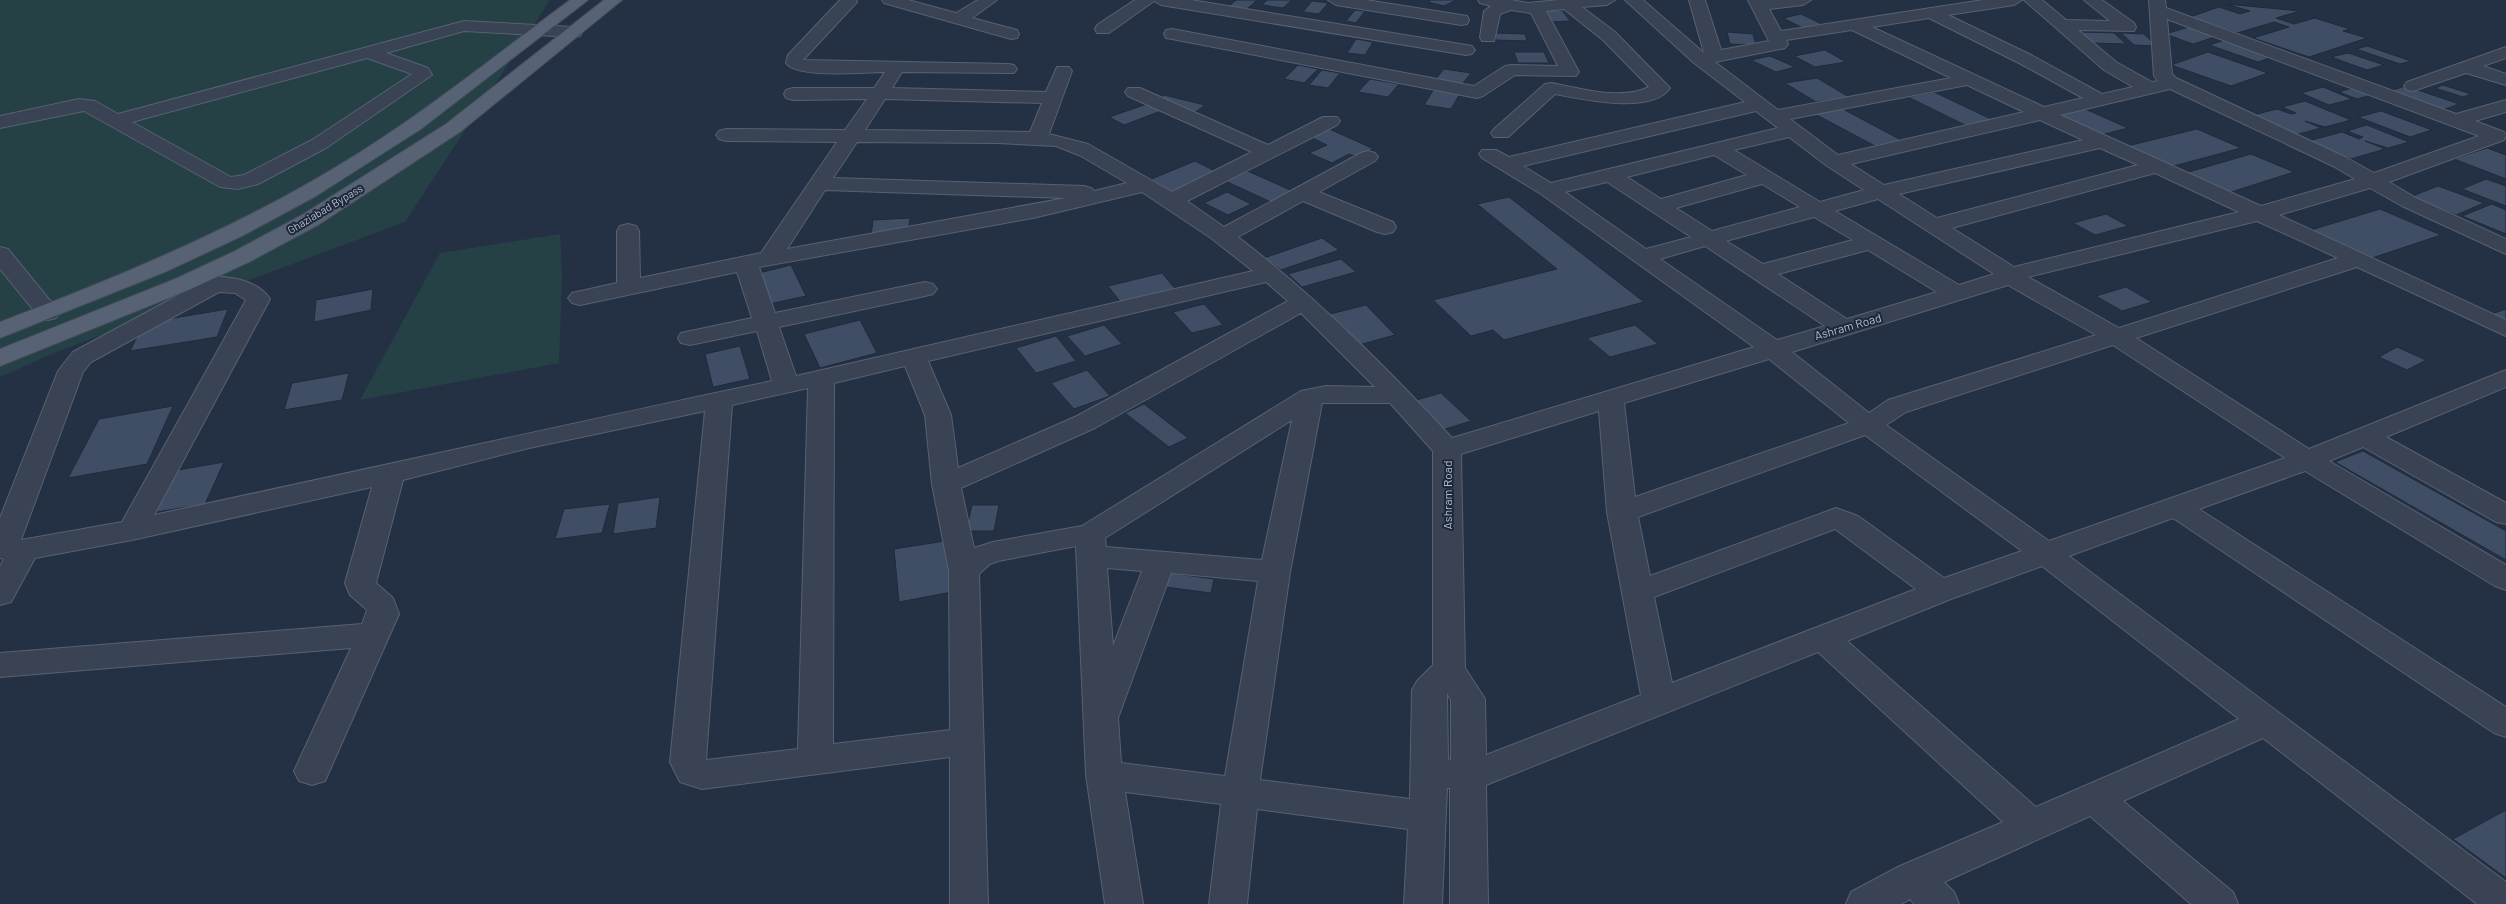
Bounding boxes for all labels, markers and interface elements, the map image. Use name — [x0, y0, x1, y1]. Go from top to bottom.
street label: Ghaziabad Bypass — [285, 181, 365, 236]
street label: Ashram Road — [1813, 310, 1883, 342]
street label: Ashram Road — [1440, 461, 1454, 529]

